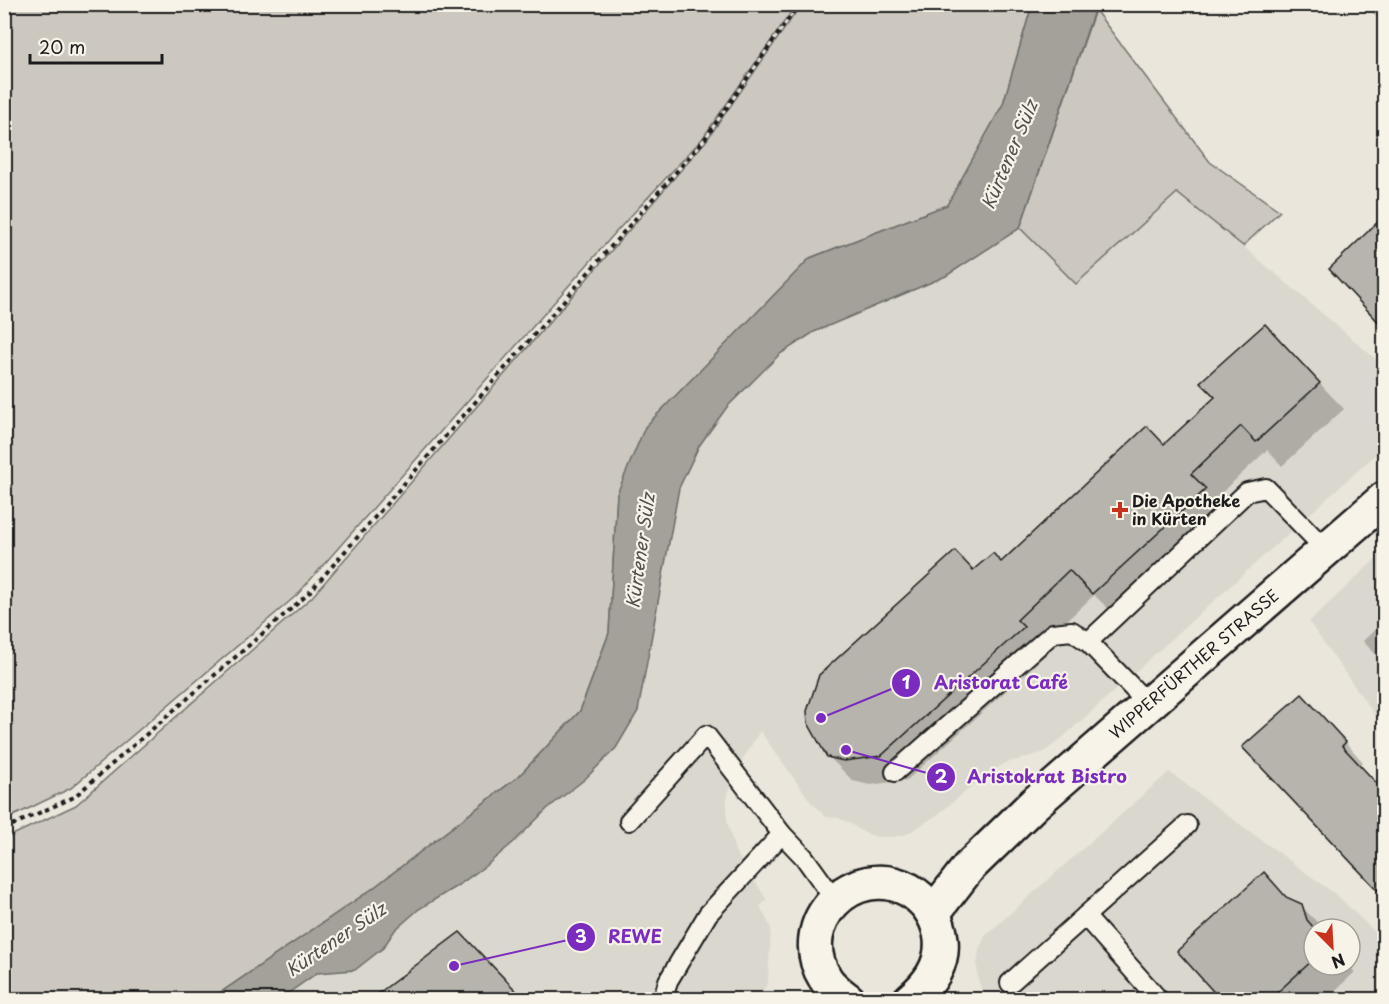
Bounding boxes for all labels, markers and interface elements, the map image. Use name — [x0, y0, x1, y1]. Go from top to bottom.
scale bar — [30, 27, 162, 65]
text: 20 m — [39, 33, 85, 60]
water label: Kürtener Sülz — [974, 94, 1045, 213]
place label: Die Apotheke in Kürten — [1132, 488, 1240, 530]
water label: Kürtener Sülz — [618, 489, 661, 610]
marker: Die Apotheke in Kürten — [1113, 503, 1127, 517]
street label: WIPPERFÜRTHER STRASSE — [1103, 583, 1283, 744]
callout: Aristorat Café — [891, 665, 1080, 701]
text: 1 — [902, 668, 911, 695]
text: Aristorat Café — [934, 668, 1068, 695]
callout: Aristokrat Bistro — [926, 759, 1139, 795]
text: 2 — [935, 762, 948, 789]
text: Aristokrat Bistro — [967, 762, 1127, 789]
water label: Kürtener Sülz — [280, 894, 393, 982]
north arrow — [1302, 917, 1362, 977]
callout: REWE — [566, 919, 674, 955]
text: 3 — [575, 922, 587, 949]
text: REWE — [608, 922, 662, 949]
text: N — [1328, 948, 1349, 975]

